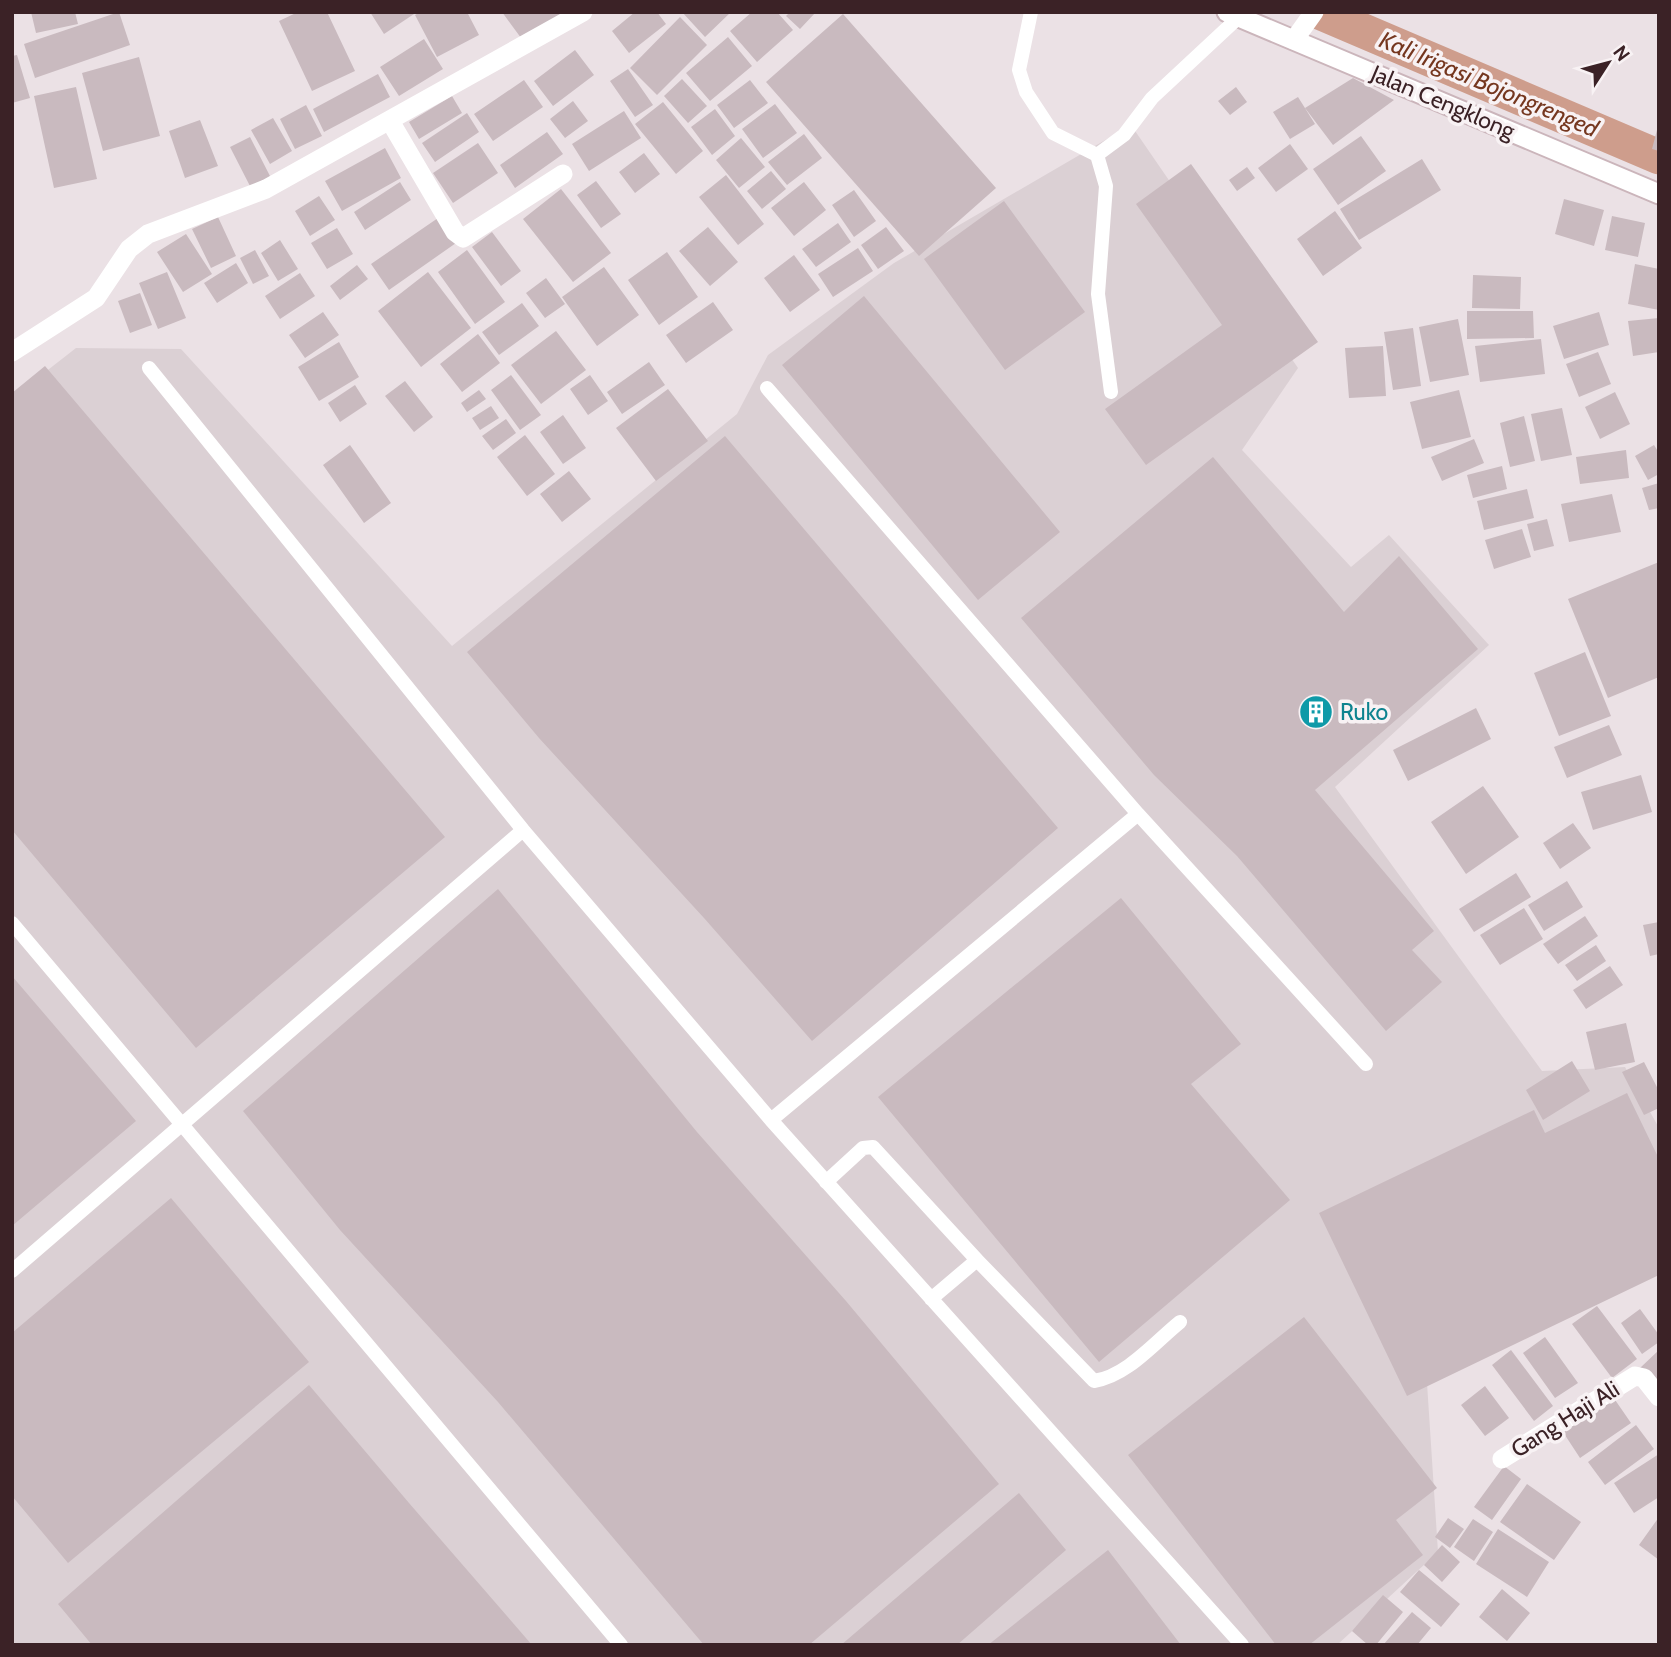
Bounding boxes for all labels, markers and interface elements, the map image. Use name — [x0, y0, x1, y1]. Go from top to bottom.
water label: Kali Irigasi Bojongrenged — [1375, 25, 1603, 143]
north arrow — [1573, 28, 1643, 98]
text: N — [1608, 41, 1635, 65]
street label: Jalan Cengklong — [1366, 59, 1520, 145]
building icon: Ruko — [1297, 693, 1335, 731]
place label: Ruko — [1340, 698, 1388, 726]
street label: Gang Haji Ali — [1506, 1375, 1624, 1463]

